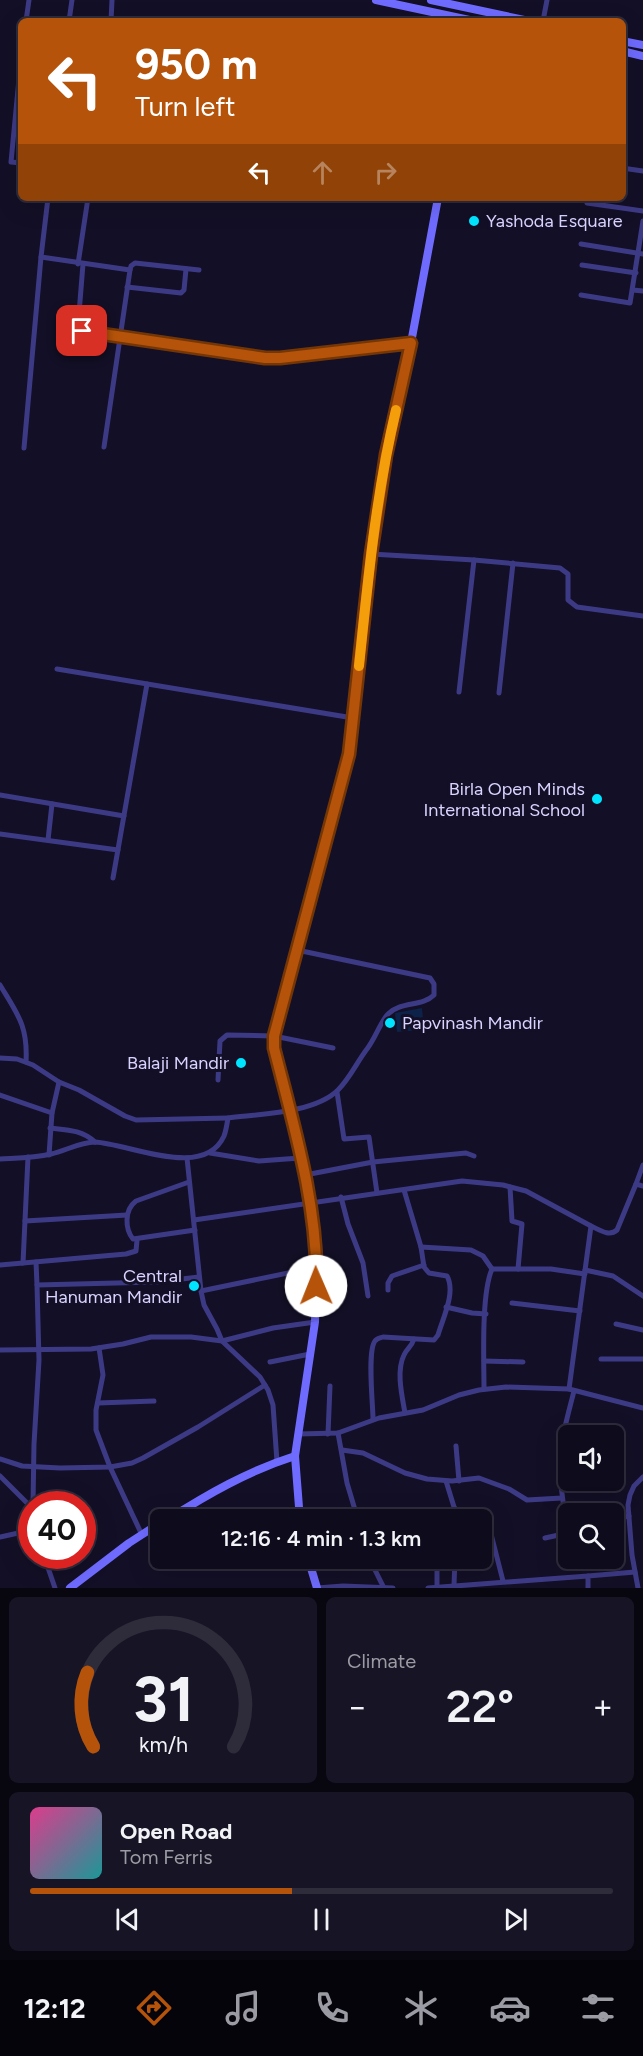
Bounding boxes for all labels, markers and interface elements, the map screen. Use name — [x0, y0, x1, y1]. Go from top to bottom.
text: 950 m — [135, 39, 258, 90]
icon: left — [36, 42, 114, 120]
text: Turn left — [135, 90, 235, 123]
icon: left — [243, 156, 276, 189]
icon: ahead — [306, 156, 339, 189]
icon: right — [369, 156, 402, 189]
place label: Yashoda Esquare — [486, 210, 623, 232]
marker: Yashoda Esquare — [467, 214, 481, 228]
pin — [56, 305, 107, 356]
icon: arrive — [65, 314, 98, 347]
place label: Birla Open Minds International School — [423, 778, 585, 821]
marker: Birla Open Minds International School — [590, 792, 604, 806]
place label: Papvinash Mandir — [402, 1012, 543, 1034]
marker: Papvinash Mandir — [383, 1016, 397, 1030]
place label: Balaji Mandir — [127, 1052, 229, 1074]
marker: Balaji Mandir — [234, 1056, 248, 1070]
position arrow — [284, 1254, 348, 1318]
place label: Central Hanuman Mandir — [45, 1265, 182, 1308]
marker: Central Hanuman Mandir — [187, 1279, 201, 1293]
map controls — [558, 1425, 624, 1569]
button: sound — [558, 1425, 624, 1491]
speed limit sign: 40 — [18, 1491, 96, 1569]
button: search — [558, 1503, 624, 1569]
text: 12:16 · 4 min · 1.3 km — [221, 1525, 421, 1552]
text: Climate — [347, 1649, 416, 1673]
text: 31 — [132, 1662, 194, 1737]
text: 22° — [446, 1679, 514, 1733]
text: − — [347, 1687, 368, 1726]
text: + — [592, 1687, 613, 1726]
text: km/h — [139, 1732, 187, 1757]
text: Open Road — [120, 1818, 232, 1845]
text: Tom Ferris — [120, 1845, 213, 1869]
icon: previous — [111, 1903, 144, 1936]
icon: pause — [305, 1903, 338, 1936]
icon: next — [499, 1903, 532, 1936]
icon: directions — [133, 1987, 175, 2029]
icon: music — [222, 1987, 264, 2029]
icon: phone — [311, 1987, 353, 2029]
icon: climate — [400, 1987, 442, 2029]
icon: car — [489, 1987, 531, 2029]
icon: filters — [577, 1987, 619, 2029]
text: 12:12 — [23, 1992, 86, 2025]

